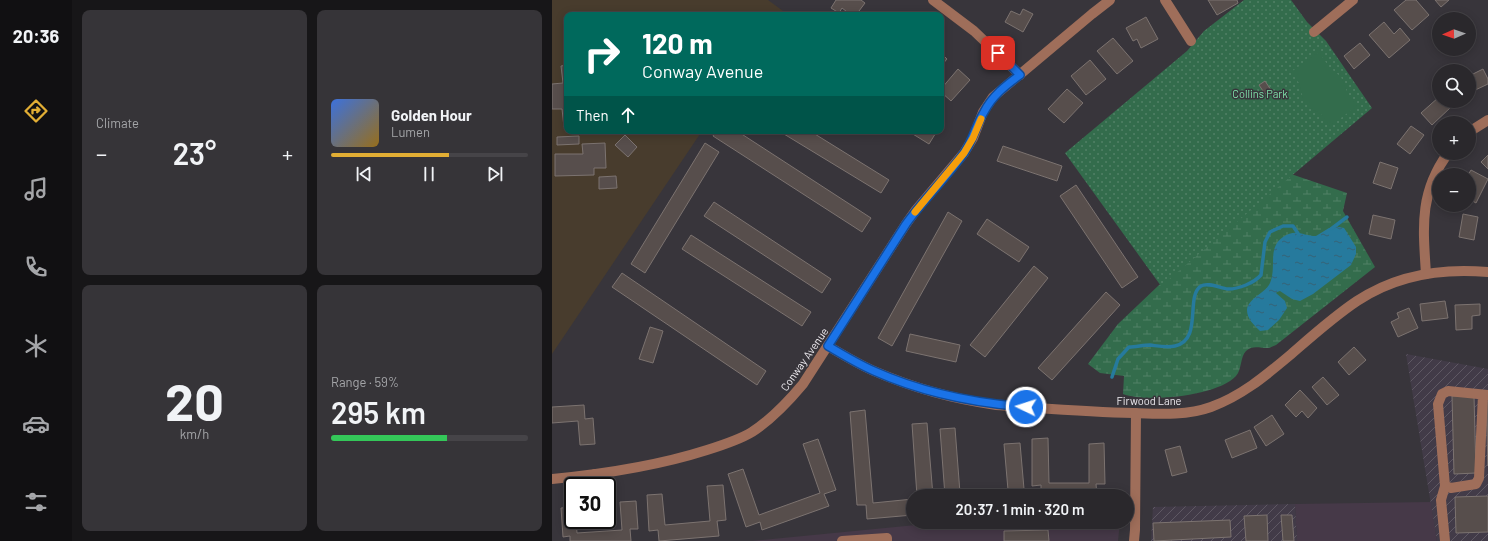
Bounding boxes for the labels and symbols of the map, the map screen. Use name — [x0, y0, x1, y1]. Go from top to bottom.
north arrow — [1432, 12, 1476, 56]
pin — [981, 36, 1015, 70]
park label: Collins Park — [1232, 87, 1288, 100]
street label: Conway Avenue — [777, 325, 831, 393]
position arrow — [1005, 386, 1047, 428]
street label: Firwood Lane — [1117, 394, 1182, 407]
speed limit sign: 30 — [564, 477, 616, 529]

